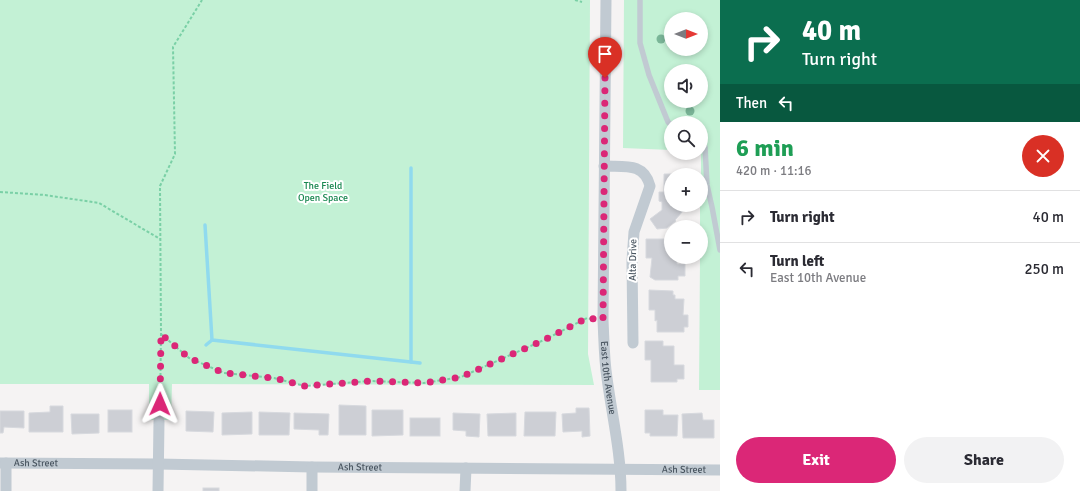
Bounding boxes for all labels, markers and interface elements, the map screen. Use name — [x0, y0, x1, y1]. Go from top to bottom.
north arrow — [664, 12, 708, 56]
map controls — [664, 12, 708, 264]
text: 40 m — [802, 14, 861, 48]
icon: right — [736, 16, 788, 68]
pin — [588, 37, 622, 78]
icon: arrive — [594, 43, 616, 65]
text: Turn right — [802, 48, 877, 70]
button: sound — [664, 64, 708, 108]
icon: left — [775, 92, 797, 114]
text: Then — [736, 94, 767, 112]
button: search — [664, 116, 708, 160]
text: 6 min — [736, 133, 794, 163]
button: close — [1022, 135, 1064, 177]
text: 420 m · 11:16 — [736, 163, 812, 179]
button: + — [664, 168, 708, 212]
park label: The Field Open Space — [298, 180, 348, 204]
icon: right — [736, 206, 758, 228]
text: Turn right — [770, 208, 835, 226]
text: 40 m — [1033, 208, 1064, 226]
button: − — [664, 220, 708, 264]
street label: Alta Drive — [627, 239, 639, 281]
text: Turn left — [770, 252, 824, 270]
icon: left — [736, 258, 758, 280]
text: 250 m — [1024, 260, 1064, 278]
text: East 10th Avenue — [770, 270, 866, 286]
street label: East 10th Avenue — [598, 341, 619, 415]
position arrow — [139, 383, 181, 425]
button: Exit — [736, 437, 896, 483]
button: Share — [904, 437, 1064, 483]
street label: Ash Street — [14, 457, 59, 469]
street label: Ash Street — [338, 461, 383, 474]
street label: Ash Street — [662, 464, 707, 476]

